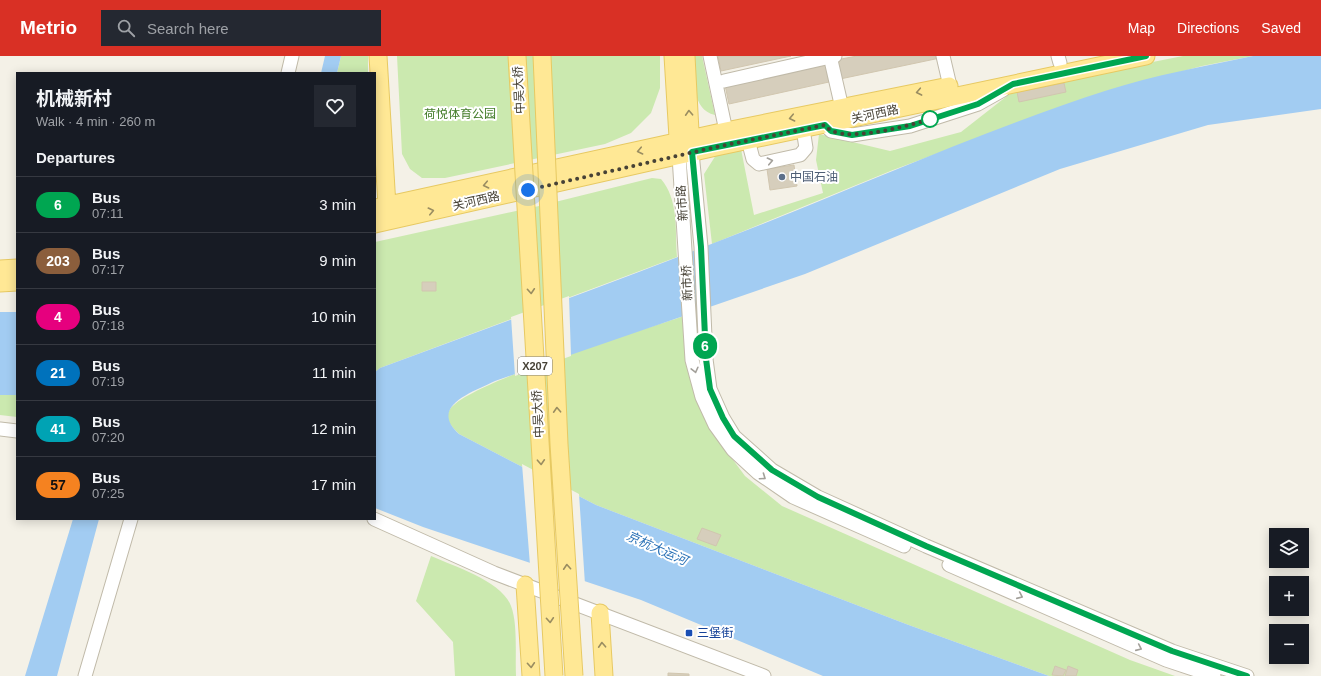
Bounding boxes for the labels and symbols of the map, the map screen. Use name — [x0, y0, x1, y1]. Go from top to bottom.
street label: 中吴大桥 — [511, 66, 527, 114]
one-way arrow — [916, 88, 922, 96]
street label: 关河西路 — [850, 102, 900, 126]
park label: 荷悦体育公园 — [424, 107, 496, 121]
one-way arrow — [685, 110, 693, 116]
unlabelled marker — [921, 110, 939, 128]
one-way arrow — [789, 114, 795, 122]
one-way arrow — [637, 146, 643, 154]
one-way arrow — [767, 158, 774, 166]
place label: 中国石油 — [790, 170, 838, 184]
marker: 中国石油 — [777, 172, 787, 182]
one-way arrow — [483, 180, 489, 188]
your location — [518, 180, 538, 200]
street label: 新市路 — [674, 185, 690, 221]
street label: 关河西路 — [451, 189, 501, 213]
one-way arrow — [428, 208, 434, 216]
street label: 新市桥 — [679, 265, 695, 301]
one-way arrow — [526, 288, 535, 294]
line badge: 6 — [692, 333, 718, 359]
road number: X207 — [518, 357, 552, 375]
one-way arrow — [690, 367, 698, 373]
street label: 中吴大桥 — [530, 390, 546, 438]
one-way arrow — [553, 407, 561, 413]
one-way arrow — [537, 459, 545, 465]
one-way arrow — [759, 472, 766, 480]
water label: 京杭大运河 — [624, 528, 692, 569]
one-way arrow — [562, 564, 571, 570]
one-way arrow — [1016, 591, 1023, 599]
one-way arrow — [546, 617, 554, 623]
place label: 三堡街 — [697, 626, 733, 640]
marker: 三堡街 — [684, 628, 694, 638]
one-way arrow — [598, 642, 607, 648]
one-way arrow — [1136, 644, 1143, 652]
one-way arrow — [526, 662, 535, 668]

